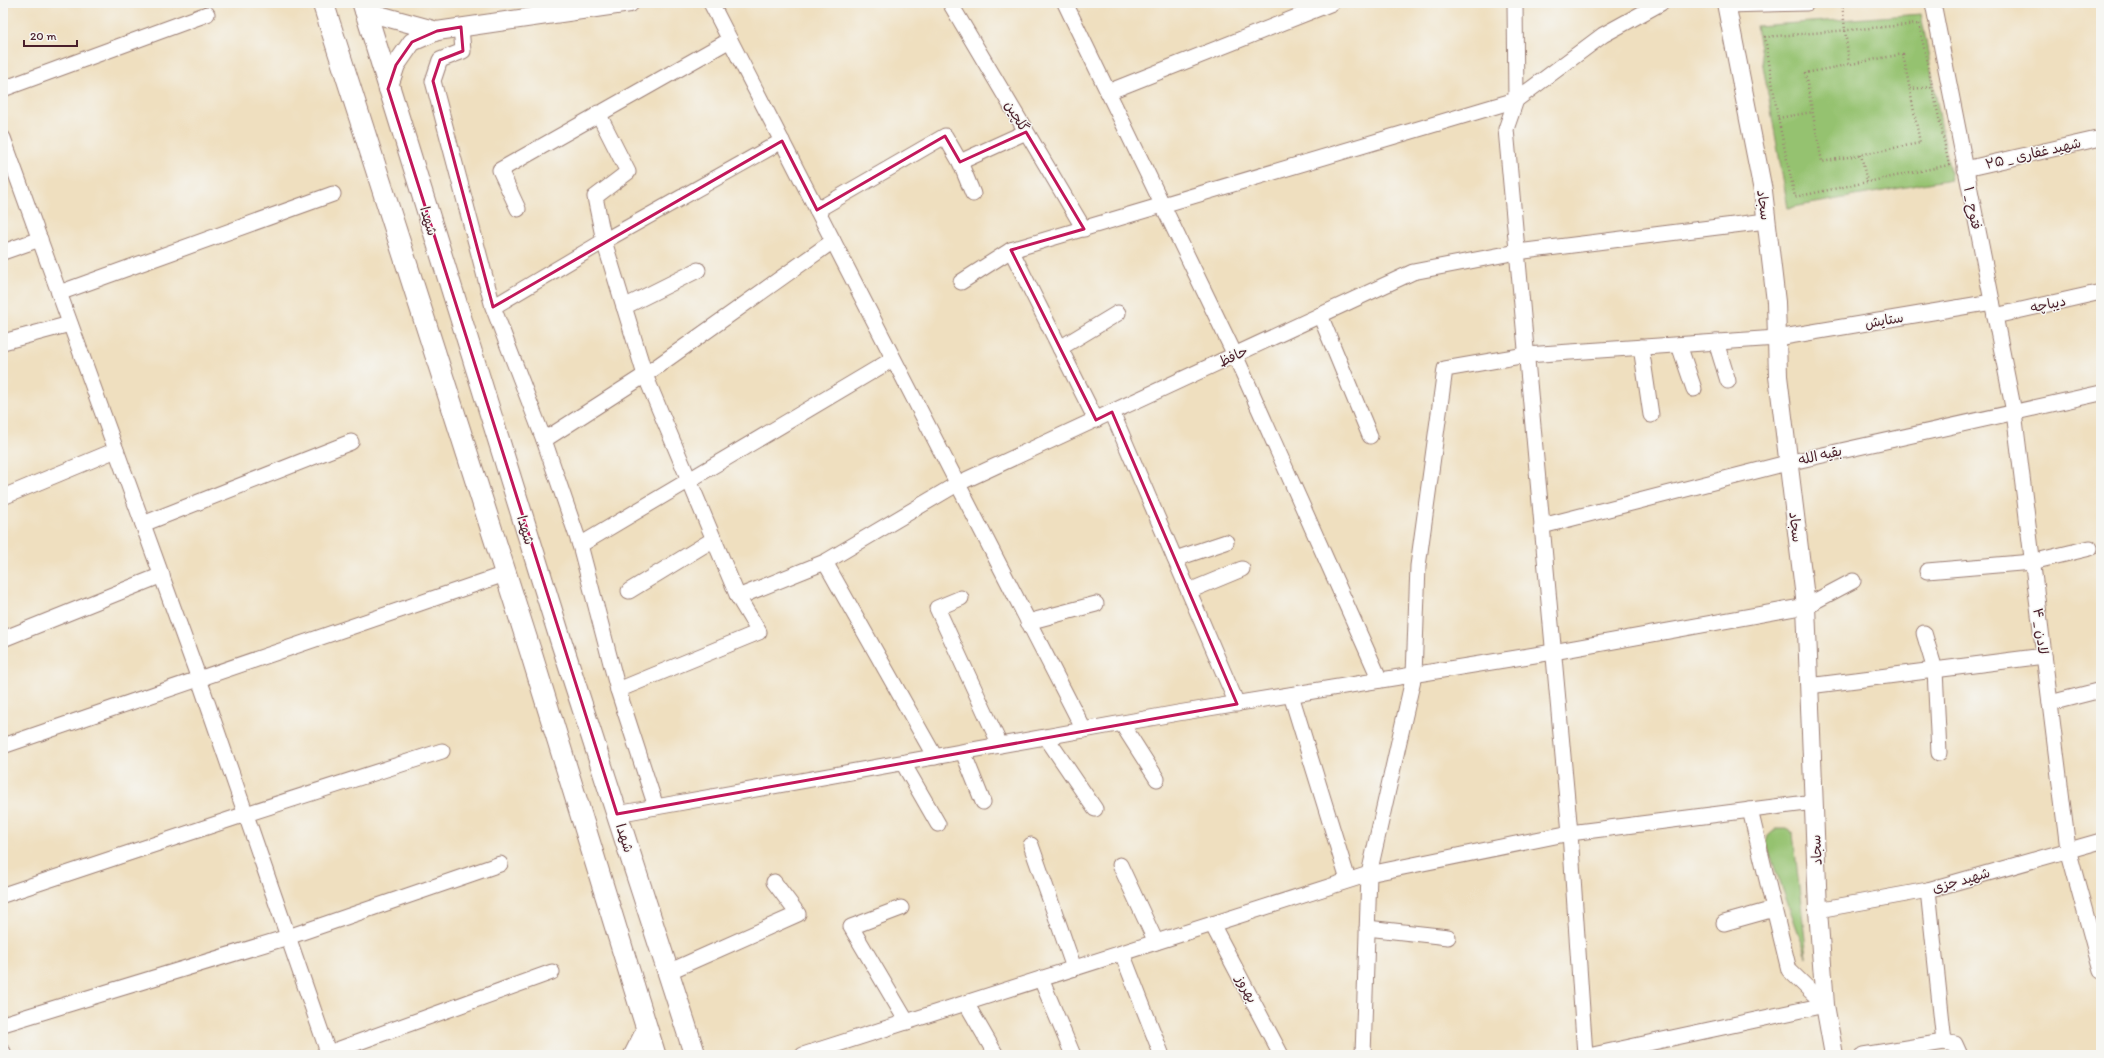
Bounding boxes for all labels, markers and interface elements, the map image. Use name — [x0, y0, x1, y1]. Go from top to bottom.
scale bar — [24, 22, 77, 48]
text: 20 m — [30, 29, 57, 43]
street label: گلچین — [1000, 98, 1032, 135]
street label: شهید غفاری _ ۲۵ — [1983, 134, 2083, 173]
street label: فتوح _ ۱ — [1959, 185, 1985, 231]
street label: سجاد — [1753, 189, 1774, 221]
street label: شهدا — [416, 205, 441, 238]
street label: دیباچه — [2029, 292, 2068, 318]
street label: ستایش — [1863, 309, 1905, 332]
street label: حافظ — [1216, 342, 1251, 371]
street label: بقیه الله — [1797, 442, 1844, 469]
street label: سجاد — [1785, 511, 1806, 543]
street label: شهدا — [513, 514, 538, 547]
street label: لادن _ ۴ — [2029, 607, 2052, 655]
street label: شهدا — [612, 822, 637, 855]
street label: سجاد — [1807, 834, 1826, 866]
street label: شهید جزی — [1930, 864, 1992, 897]
street label: بهروز — [1232, 972, 1261, 1006]

